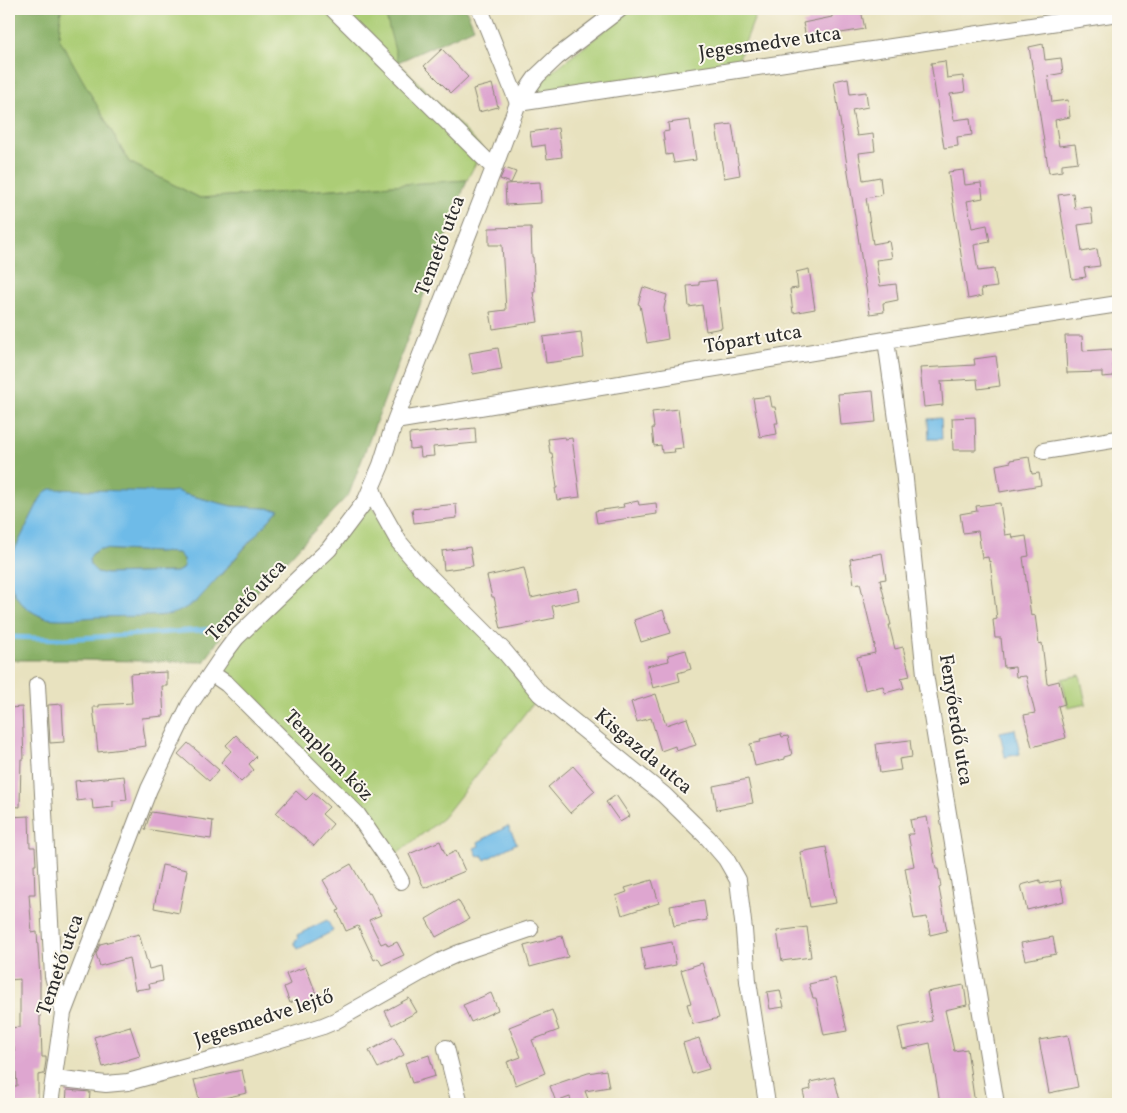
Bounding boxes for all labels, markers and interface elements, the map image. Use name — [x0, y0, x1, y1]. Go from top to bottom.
street label: Jegesmedve utca — [697, 20, 843, 68]
street label: Temető utca — [409, 192, 473, 300]
street label: Tópart utca — [702, 318, 804, 362]
street label: Temető utca — [200, 553, 294, 649]
street label: Fenyőerdő utca — [931, 652, 979, 788]
street label: Kisgazda utca — [588, 703, 698, 801]
street label: Templom köz — [277, 704, 379, 808]
street label: Temető utca — [31, 911, 91, 1019]
street label: Jegesmedve lejtő — [191, 983, 337, 1055]

